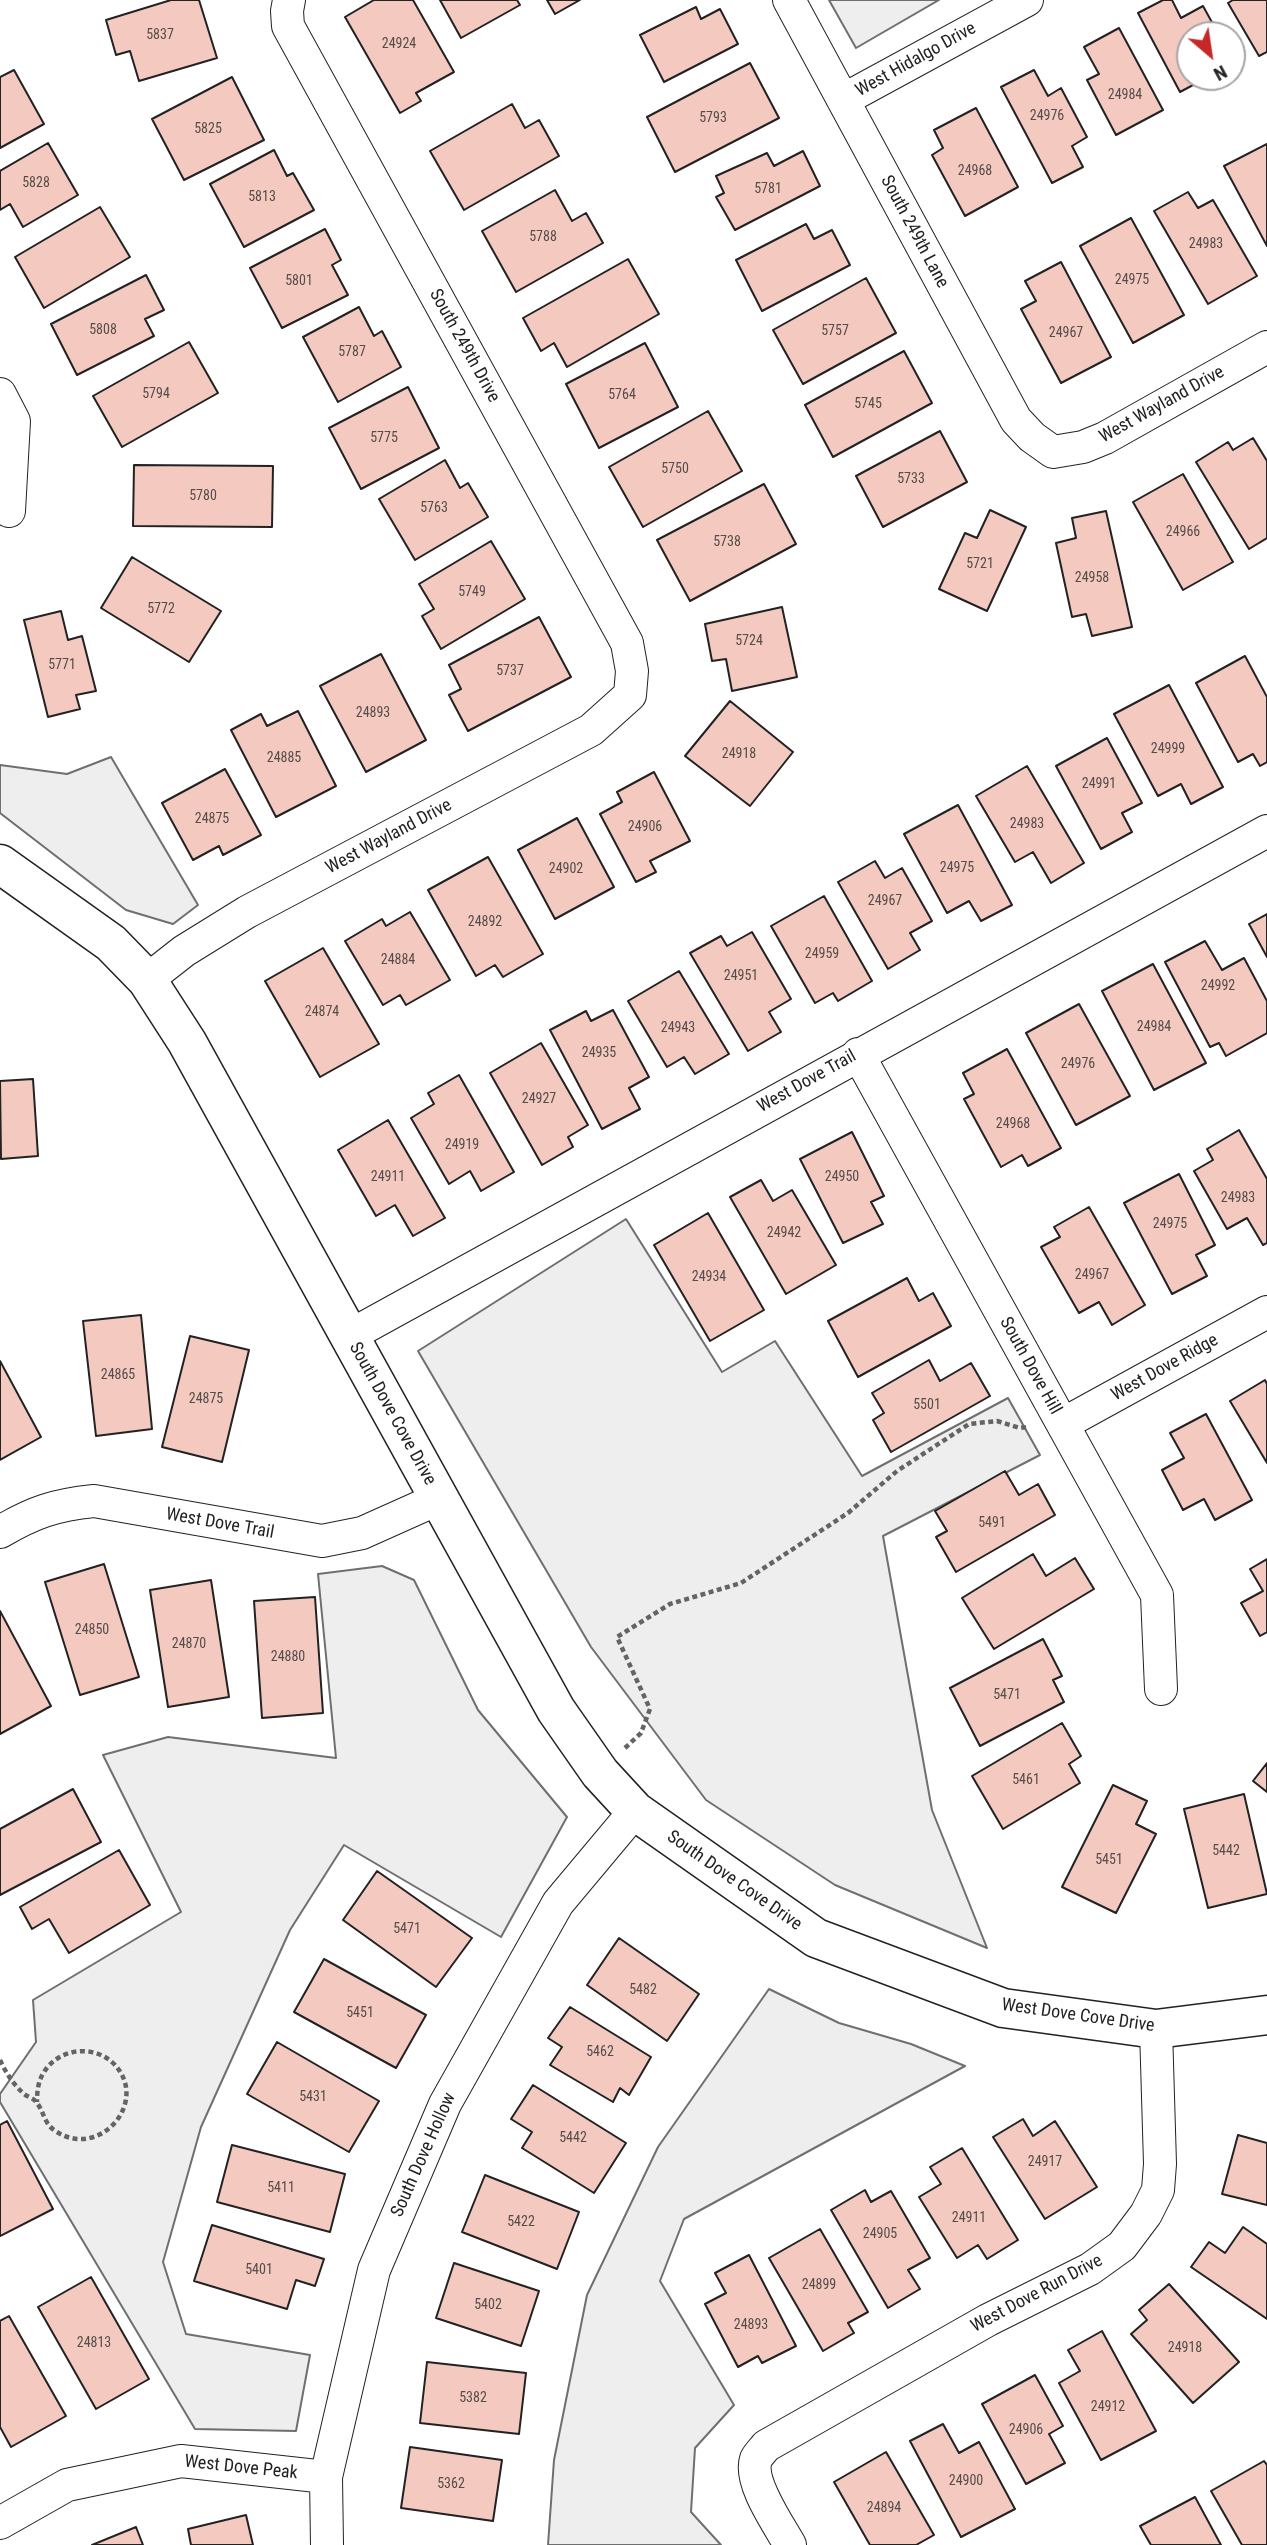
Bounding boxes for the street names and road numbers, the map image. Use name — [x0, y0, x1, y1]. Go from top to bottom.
street label: West Hidalgo Drive — [852, 18, 980, 102]
street label: South 249th Lane — [875, 172, 953, 292]
street label: South 249th Drive — [424, 286, 504, 406]
street label: West Wayland Drive — [1096, 362, 1228, 448]
street label: West Wayland Drive — [322, 795, 456, 879]
street label: West Dove Trail — [754, 1046, 860, 1118]
street label: South Dove Hill — [994, 1313, 1066, 1419]
street label: West Dove Ridge — [1108, 1330, 1222, 1406]
street label: South Dove Cove Drive — [344, 1339, 440, 1489]
street label: West Dove Trail — [164, 1504, 276, 1544]
street label: South Dove Cove Drive — [662, 1826, 806, 1936]
street label: West Dove Cove Drive — [1000, 1995, 1156, 2037]
street label: South Dove Hollow — [387, 2090, 461, 2220]
street label: West Dove Run Drive — [968, 2250, 1106, 2338]
street label: West Dove Peak — [183, 2451, 299, 2485]

